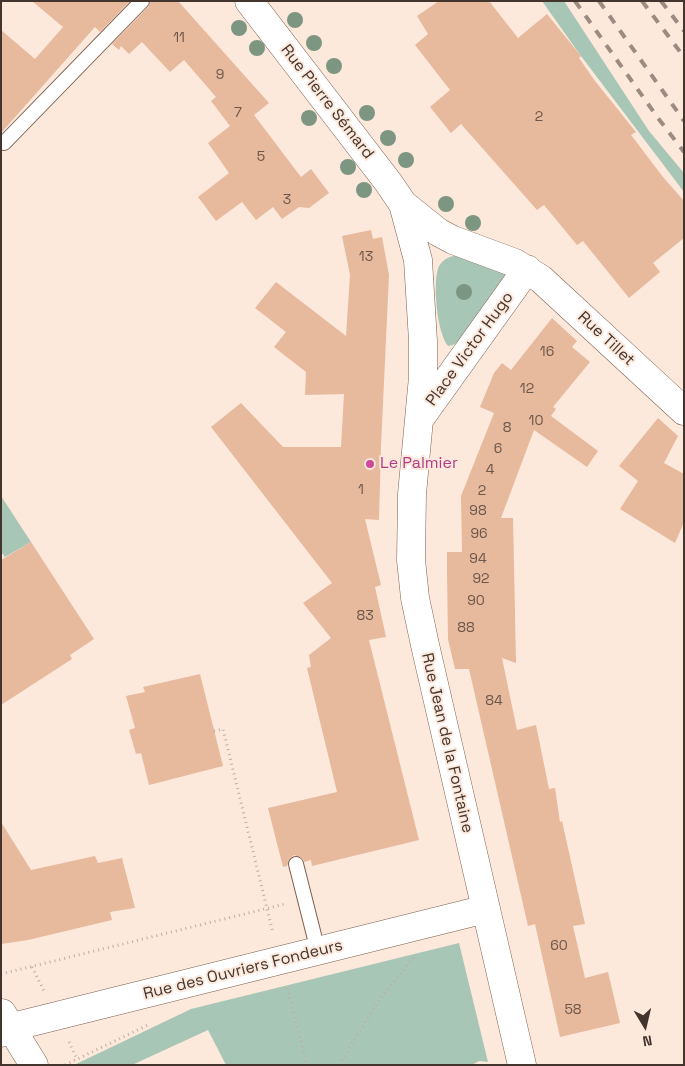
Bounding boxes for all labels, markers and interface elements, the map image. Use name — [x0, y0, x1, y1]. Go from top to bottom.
house number: 11 — [173, 30, 185, 46]
street label: Rue Pierre Sémard — [276, 41, 378, 163]
house number: 9 — [216, 67, 224, 83]
house number: 7 — [234, 105, 242, 121]
house number: 2 — [535, 109, 543, 125]
house number: 5 — [257, 149, 265, 165]
house number: 3 — [283, 192, 291, 208]
house number: 13 — [359, 249, 373, 265]
street label: Place Victor Hugo — [422, 288, 518, 410]
street label: Rue Tillet — [573, 308, 639, 370]
house number: 16 — [540, 344, 554, 360]
house number: 12 — [520, 381, 534, 397]
house number: 10 — [529, 413, 543, 429]
house number: 8 — [503, 420, 511, 436]
house number: 6 — [494, 441, 502, 457]
place label: Le Palmier — [380, 454, 458, 474]
marker: Le Palmier — [364, 458, 376, 470]
house number: 4 — [486, 462, 494, 478]
house number: 1 — [358, 482, 364, 498]
house number: 2 — [478, 483, 486, 499]
house number: 98 — [469, 503, 487, 519]
house number: 96 — [470, 526, 488, 542]
house number: 94 — [469, 551, 487, 567]
house number: 92 — [472, 571, 490, 587]
house number: 90 — [467, 593, 485, 609]
house number: 83 — [356, 608, 374, 624]
house number: 88 — [457, 620, 475, 636]
street label: Rue Jean de la Fontaine — [417, 651, 477, 835]
house number: 84 — [485, 693, 503, 709]
street label: Rue des Ouvriers Fondeurs — [141, 936, 345, 1004]
house number: 60 — [550, 938, 568, 954]
north arrow — [620, 1001, 670, 1051]
house number: 58 — [564, 1002, 582, 1018]
text: N — [641, 1031, 653, 1050]

